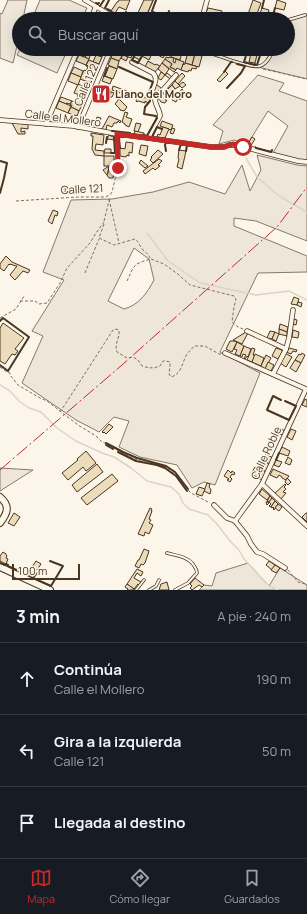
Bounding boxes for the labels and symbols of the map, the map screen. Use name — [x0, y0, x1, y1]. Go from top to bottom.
street label: Calle 122 — [70, 61, 101, 108]
restaurant icon: Llano del Moro — [90, 83, 112, 105]
place label: Llano del Moro — [115, 86, 192, 101]
street label: Calle el Mollero — [24, 105, 102, 130]
route start — [234, 138, 252, 156]
route end — [109, 159, 127, 177]
street label: Calle 121 — [60, 180, 104, 197]
street label: Calle Roble — [247, 423, 285, 482]
scale bar — [12, 562, 80, 581]

